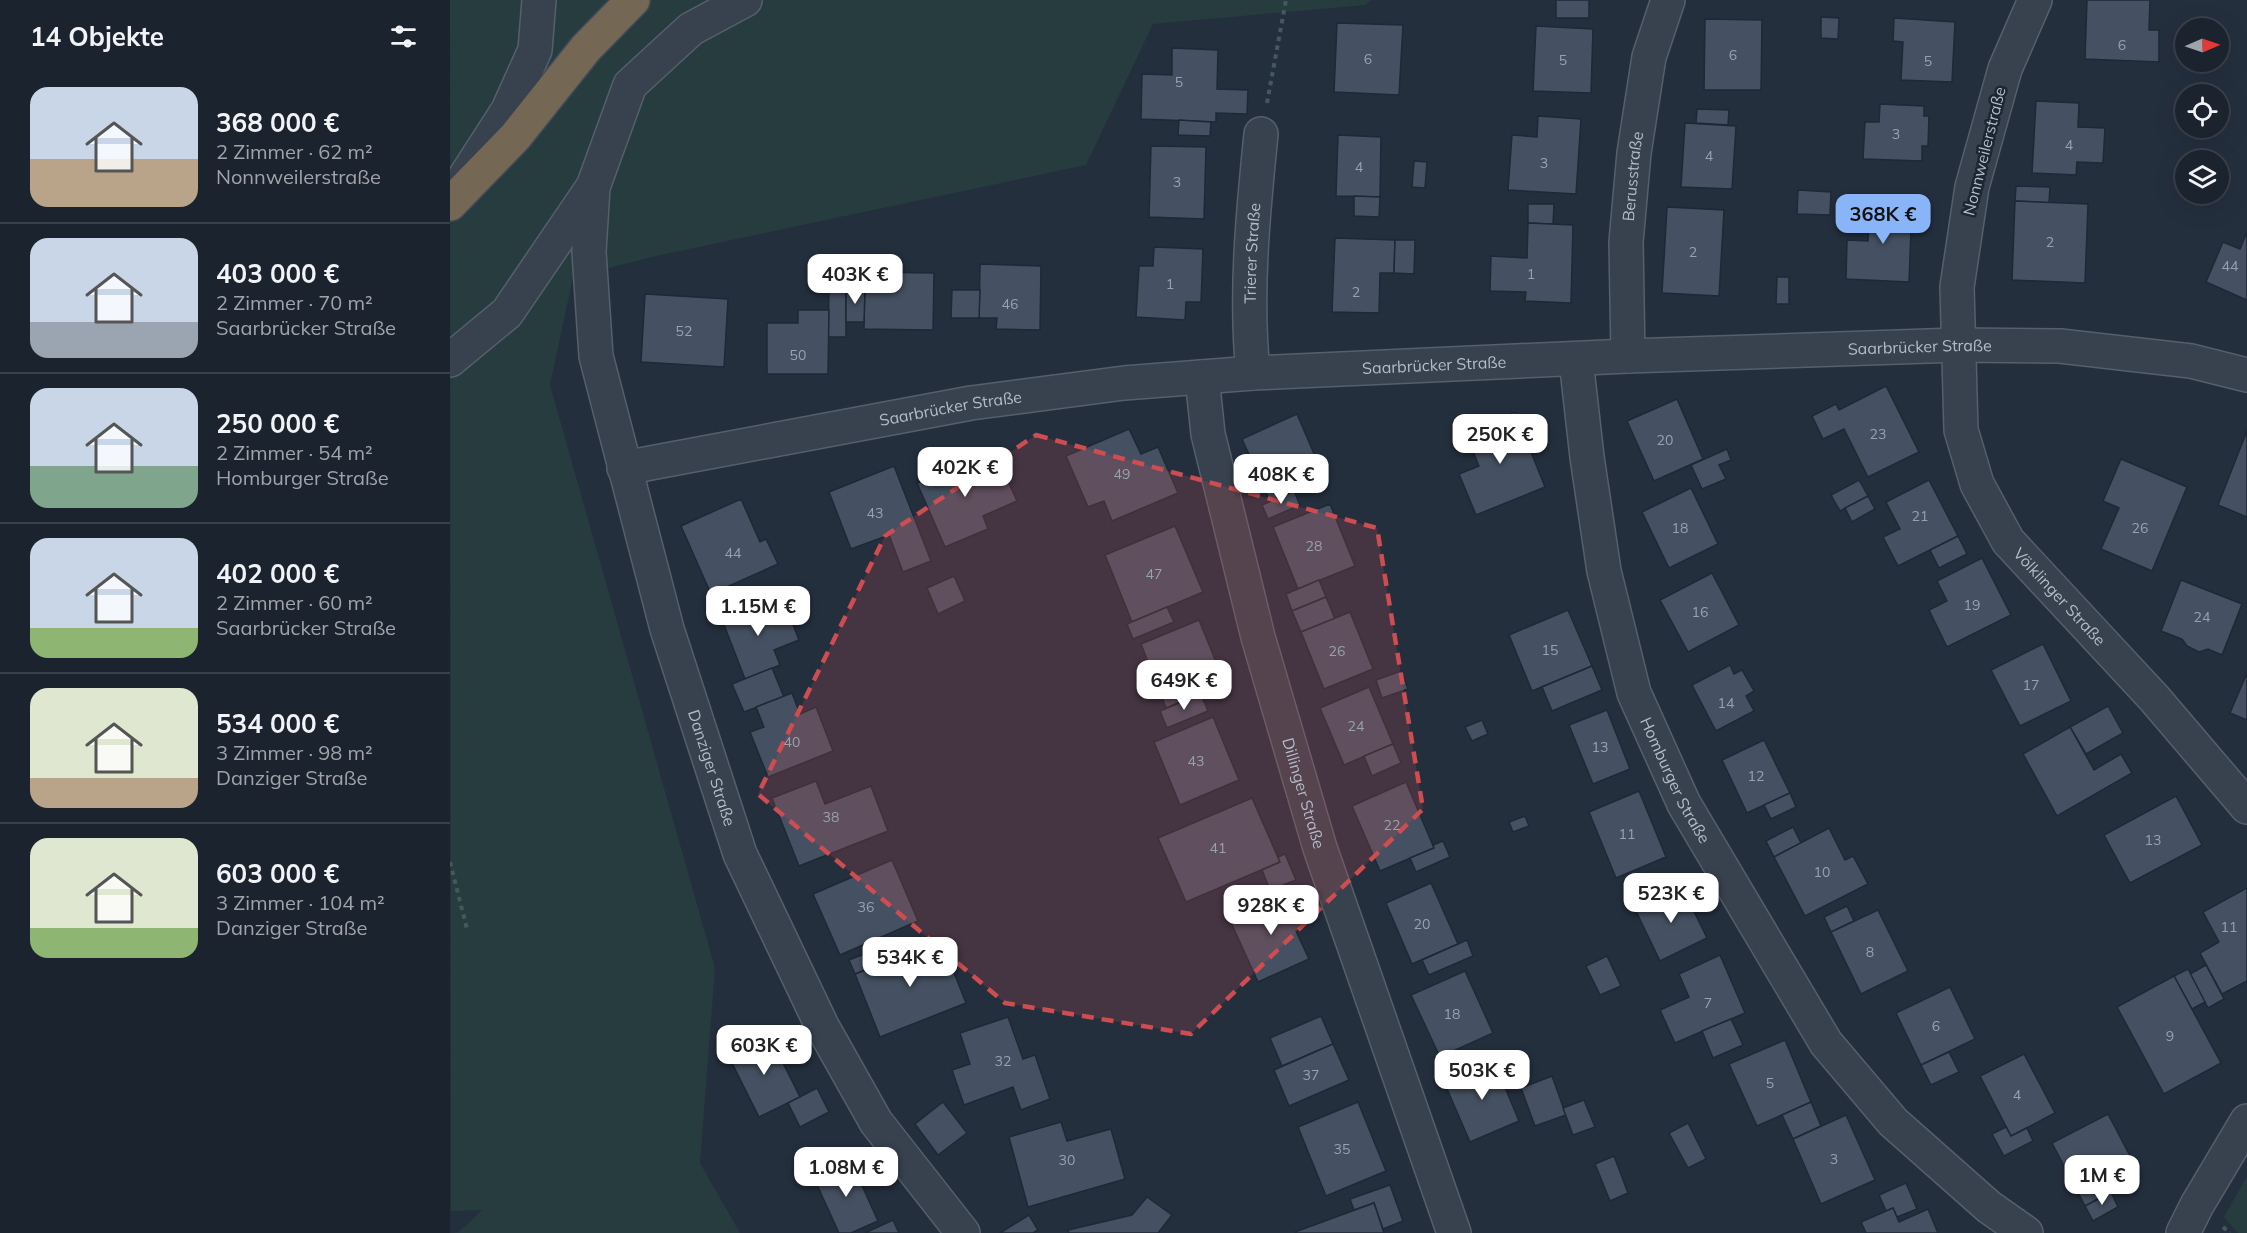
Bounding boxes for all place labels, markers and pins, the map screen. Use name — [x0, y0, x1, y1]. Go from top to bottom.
pin: 368K € — [1834, 194, 1932, 245]
pin: 403K € — [806, 254, 904, 305]
pin: 250K € — [1451, 414, 1549, 465]
pin: 402K € — [916, 447, 1014, 498]
pin: 408K € — [1232, 454, 1330, 505]
pin: 1.15M € — [703, 586, 813, 637]
pin: 649K € — [1135, 660, 1233, 711]
pin: 523K € — [1622, 873, 1720, 924]
pin: 928K € — [1222, 885, 1320, 936]
pin: 534K € — [861, 937, 959, 988]
pin: 603K € — [715, 1025, 813, 1076]
pin: 503K € — [1433, 1050, 1531, 1101]
pin: 1.08M € — [791, 1147, 901, 1198]
pin: 1M € — [2066, 1155, 2138, 1206]

